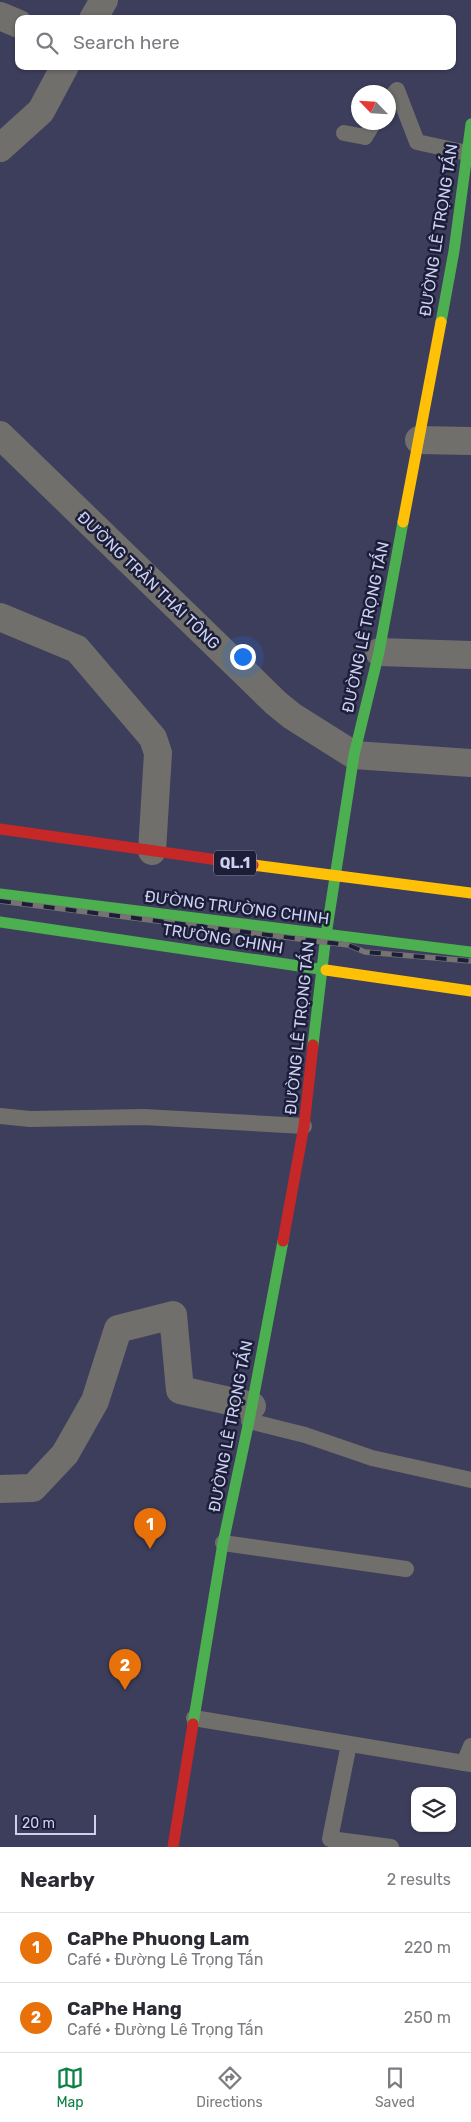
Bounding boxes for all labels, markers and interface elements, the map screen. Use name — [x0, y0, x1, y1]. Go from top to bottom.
search box — [15, 15, 456, 70]
icon: search — [33, 29, 61, 57]
text: Search here — [73, 31, 180, 54]
north arrow — [351, 85, 396, 130]
street label: ĐƯỜNG LÊ TRỌNG TẤN — [413, 142, 462, 318]
street label: ĐƯỜNG TRẦN THÁI TÔNG — [74, 506, 225, 653]
street label: ĐƯỜNG LÊ TRỌNG TẤN — [336, 539, 393, 714]
your location — [230, 644, 256, 670]
road number: QL.1 — [214, 850, 256, 876]
street label: ĐƯỜNG TRƯỜNG CHINH — [143, 887, 330, 928]
street label: TRƯỜNG CHINH — [161, 920, 285, 957]
street label: ĐƯỜNG LÊ TRỌNG TẤN — [279, 940, 318, 1116]
street label: ĐƯỜNG LÊ TRỌNG TẤN — [203, 1338, 256, 1513]
pin: 1 — [134, 1508, 166, 1549]
pin: 2 — [109, 1649, 141, 1690]
map controls — [411, 1787, 456, 1832]
button: layers — [411, 1787, 456, 1832]
scale bar — [15, 1812, 96, 1835]
text: 20 m — [22, 1815, 55, 1832]
text: Nearby — [20, 1867, 95, 1892]
text: 2 results — [387, 1870, 451, 1889]
text: CaPhe Phuong Lam — [67, 1927, 249, 1950]
text: 1 — [32, 1938, 40, 1957]
text: 220 m — [404, 1938, 451, 1957]
text: Café · Đường Lê Trọng Tấn — [67, 1950, 263, 1969]
text: CaPhe Hang — [67, 1997, 182, 2020]
text: 2 — [31, 2008, 41, 2027]
text: 250 m — [404, 2008, 451, 2027]
text: Café · Đường Lê Trọng Tấn — [67, 2020, 263, 2039]
tab: Map — [56, 2064, 84, 2111]
tab: Directions — [196, 2064, 263, 2111]
tab: Saved — [375, 2064, 415, 2111]

